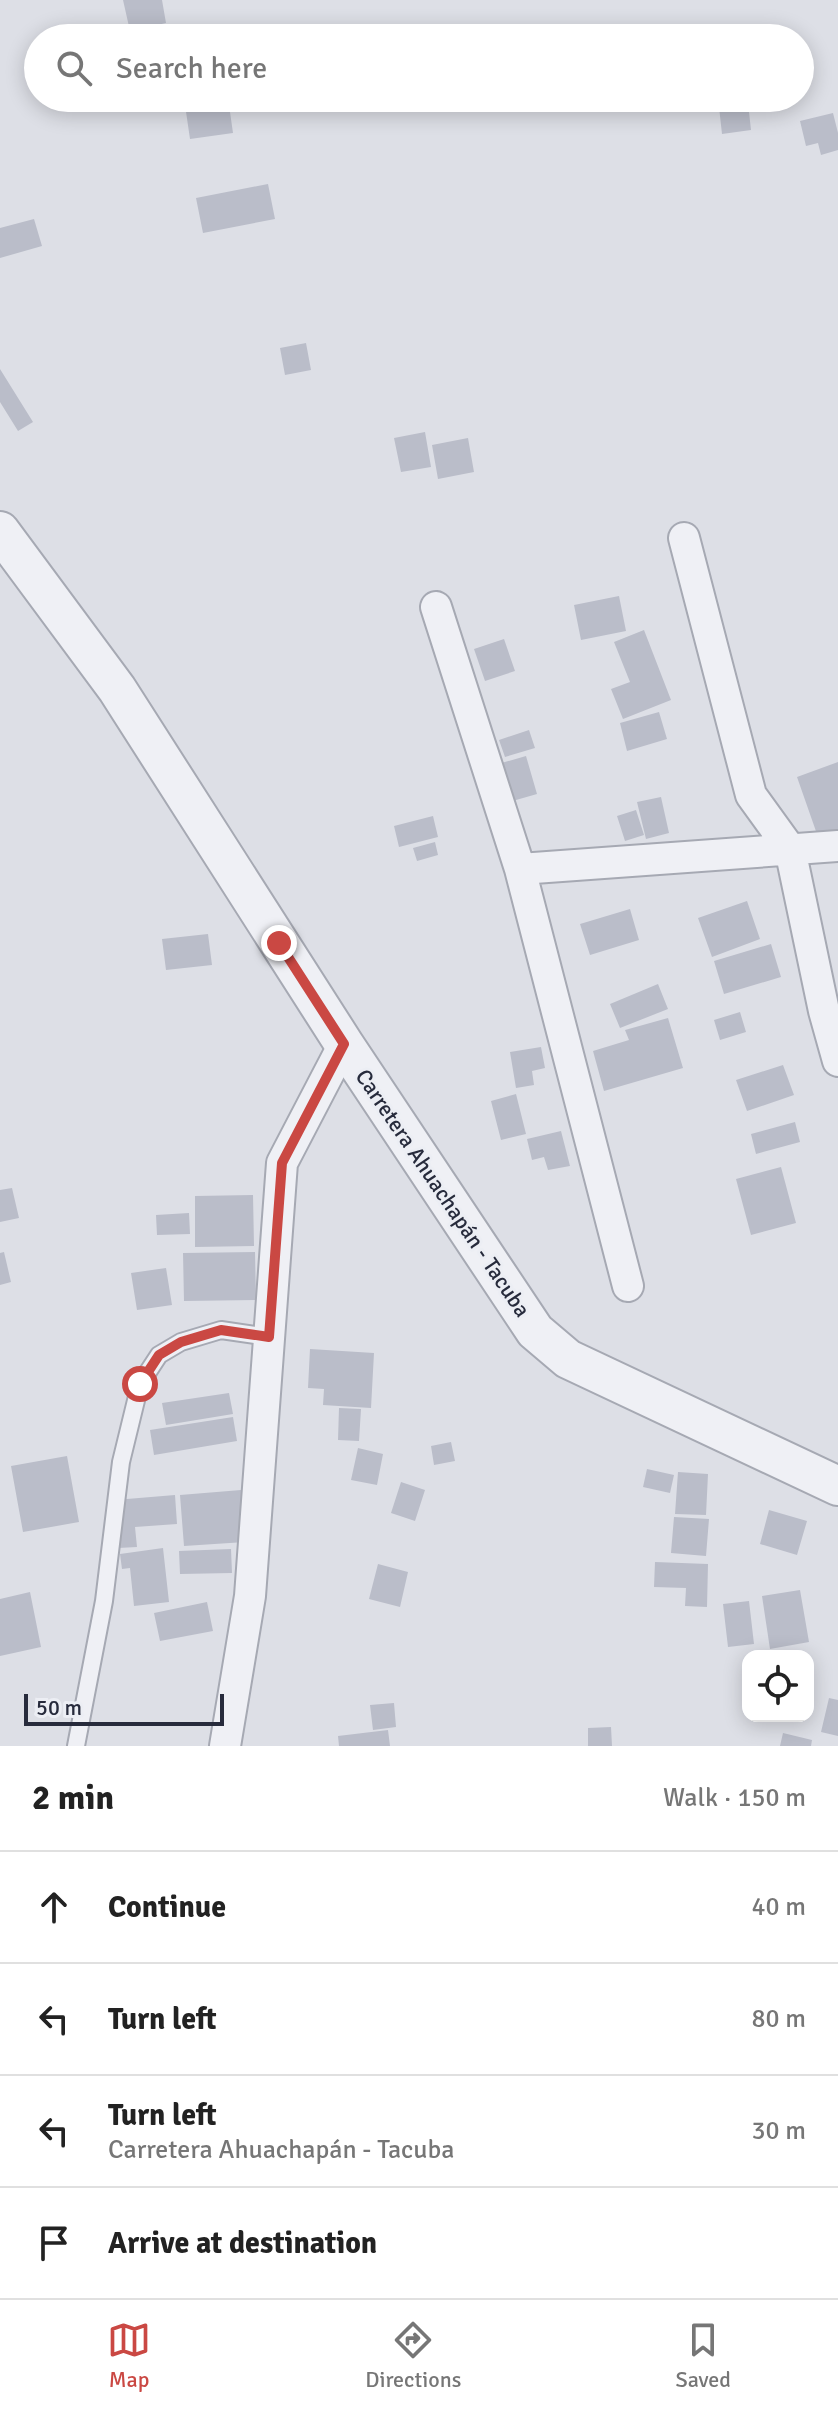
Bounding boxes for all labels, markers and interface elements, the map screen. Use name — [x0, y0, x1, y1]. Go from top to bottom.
search box — [24, 24, 814, 112]
icon: search — [52, 46, 96, 90]
text: Search here — [116, 50, 267, 87]
route end — [261, 925, 297, 961]
street label: Carretera Ahuachapán - Tacuba — [350, 1064, 536, 1322]
route start — [122, 1366, 158, 1402]
map controls — [742, 1650, 814, 1722]
button: locate — [742, 1650, 814, 1722]
scale bar — [24, 1690, 224, 1726]
text: 50 m — [36, 1694, 82, 1721]
text: 2 min — [32, 1777, 114, 1819]
text: Walk · 150 m — [663, 1782, 806, 1814]
icon: ahead — [32, 1885, 76, 1929]
text: Continue — [108, 1889, 226, 1926]
text: 40 m — [751, 1891, 806, 1923]
icon: left — [32, 1997, 76, 2041]
text: Turn left — [108, 2001, 217, 2038]
text: 80 m — [751, 2003, 806, 2035]
text: Turn left — [108, 2097, 217, 2134]
icon: left — [32, 2109, 76, 2153]
text: 30 m — [751, 2115, 806, 2147]
text: Carretera Ahuachapán - Tacuba — [108, 2134, 455, 2166]
icon: arrive — [32, 2221, 76, 2265]
text: Arrive at destination — [108, 2225, 377, 2262]
tab: Map — [107, 2318, 151, 2393]
tab: Directions — [365, 2318, 461, 2393]
tab: Saved — [676, 2318, 731, 2393]

